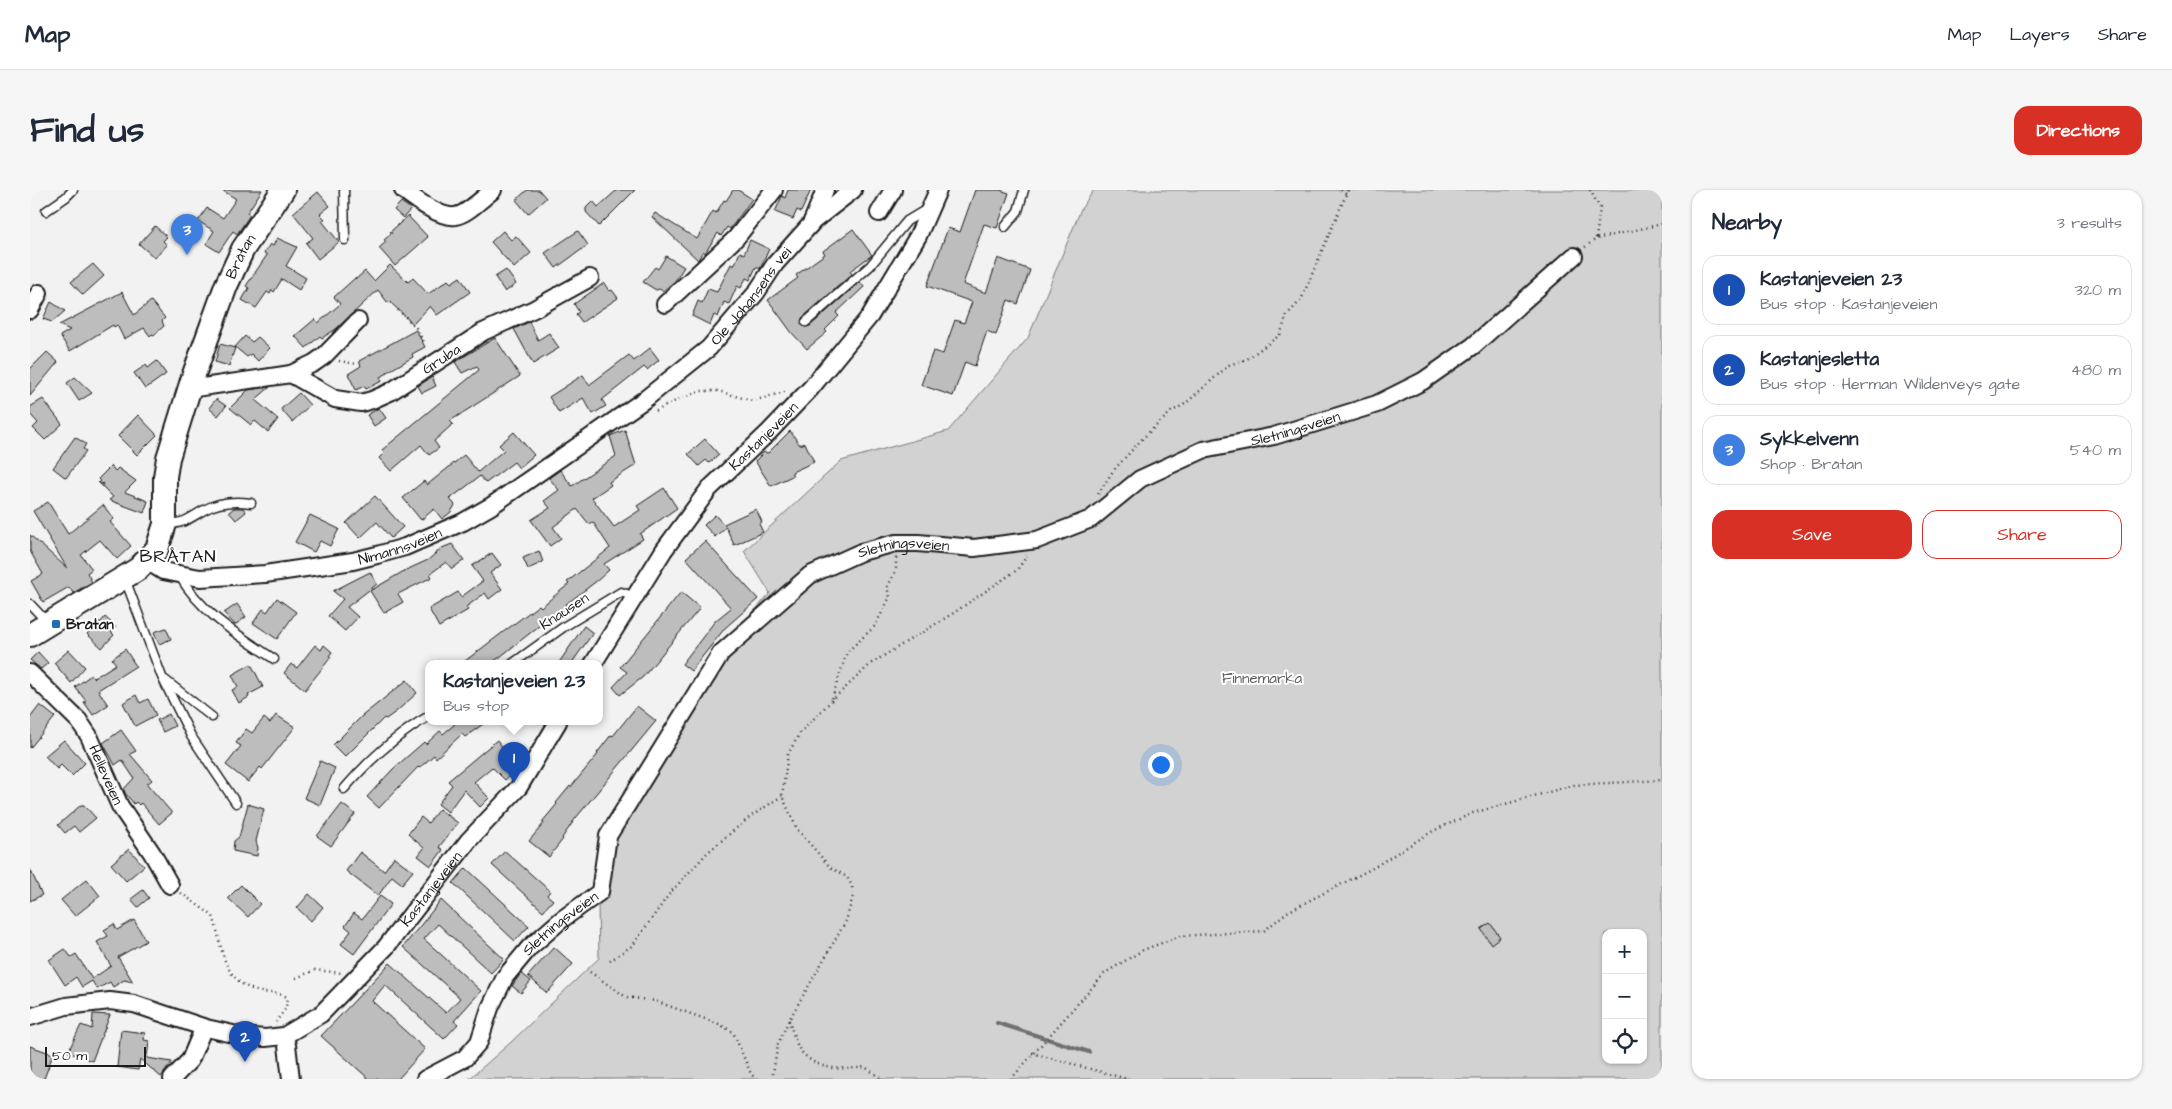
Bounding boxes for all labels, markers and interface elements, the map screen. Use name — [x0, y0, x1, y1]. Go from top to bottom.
text: Map — [25, 18, 70, 52]
text: Map — [1947, 22, 1981, 47]
text: Layers — [2009, 22, 2070, 47]
text: Share — [2098, 22, 2147, 47]
text: Find us — [30, 106, 144, 155]
button: Directions — [2014, 106, 2142, 155]
text: Nearby — [1712, 208, 1782, 237]
text: 3 results — [2057, 212, 2122, 234]
pin: 3 — [171, 214, 203, 255]
street label: Bråtan — [221, 230, 261, 283]
street label: Ole Johansens vei — [706, 242, 797, 350]
text: Kastanjeveien 23 — [1760, 266, 1902, 293]
text: 1 — [1728, 279, 1730, 301]
text: 320 m — [2075, 279, 2121, 301]
text: Bus stop · Kastanjeveien — [1760, 293, 1937, 315]
street label: Gruba — [418, 339, 465, 380]
text: Kastanjesletta — [1760, 346, 1879, 373]
text: 2 — [1724, 359, 1734, 381]
text: 480 m — [2071, 359, 2121, 381]
text: Bus stop · Herman Wildenveys gate — [1760, 373, 2020, 395]
street label: Kastanjeveien — [724, 397, 804, 476]
street label: Sletningsveien — [1249, 406, 1343, 451]
text: Sykkelvenn — [1760, 426, 1858, 453]
text: 3 — [1725, 439, 1733, 461]
text: 540 m — [2070, 439, 2121, 461]
text: Shop · Bråtan — [1760, 453, 1862, 475]
button: Save — [1712, 510, 1912, 559]
button: Share — [1922, 510, 2122, 559]
street label: Nimannsveien — [356, 522, 446, 570]
street label: Sletningsveien — [856, 533, 951, 563]
district label: BRÅTAN — [139, 544, 217, 569]
street label: Knausen — [535, 587, 593, 635]
place label: Bråtan — [66, 614, 114, 635]
marker: Bråtan — [50, 618, 62, 630]
popup — [425, 660, 603, 725]
text: Kastanjeveien 23 — [443, 668, 585, 695]
park label: Finnemarka — [1222, 668, 1302, 689]
text: Bus stop — [443, 695, 509, 717]
street label: Helleveien — [83, 741, 128, 809]
pin: 1 — [498, 742, 530, 783]
your location — [1148, 752, 1174, 778]
street label: Kastanjeveien — [396, 847, 468, 931]
street label: Sletningsveien — [517, 886, 603, 960]
map controls — [1602, 929, 1647, 1064]
button: + — [1602, 929, 1647, 974]
button: − — [1602, 974, 1647, 1019]
button: locate — [1602, 1019, 1647, 1064]
pin: 2 — [229, 1021, 261, 1062]
scale bar — [45, 1044, 146, 1067]
text: 50 m — [52, 1046, 87, 1066]

